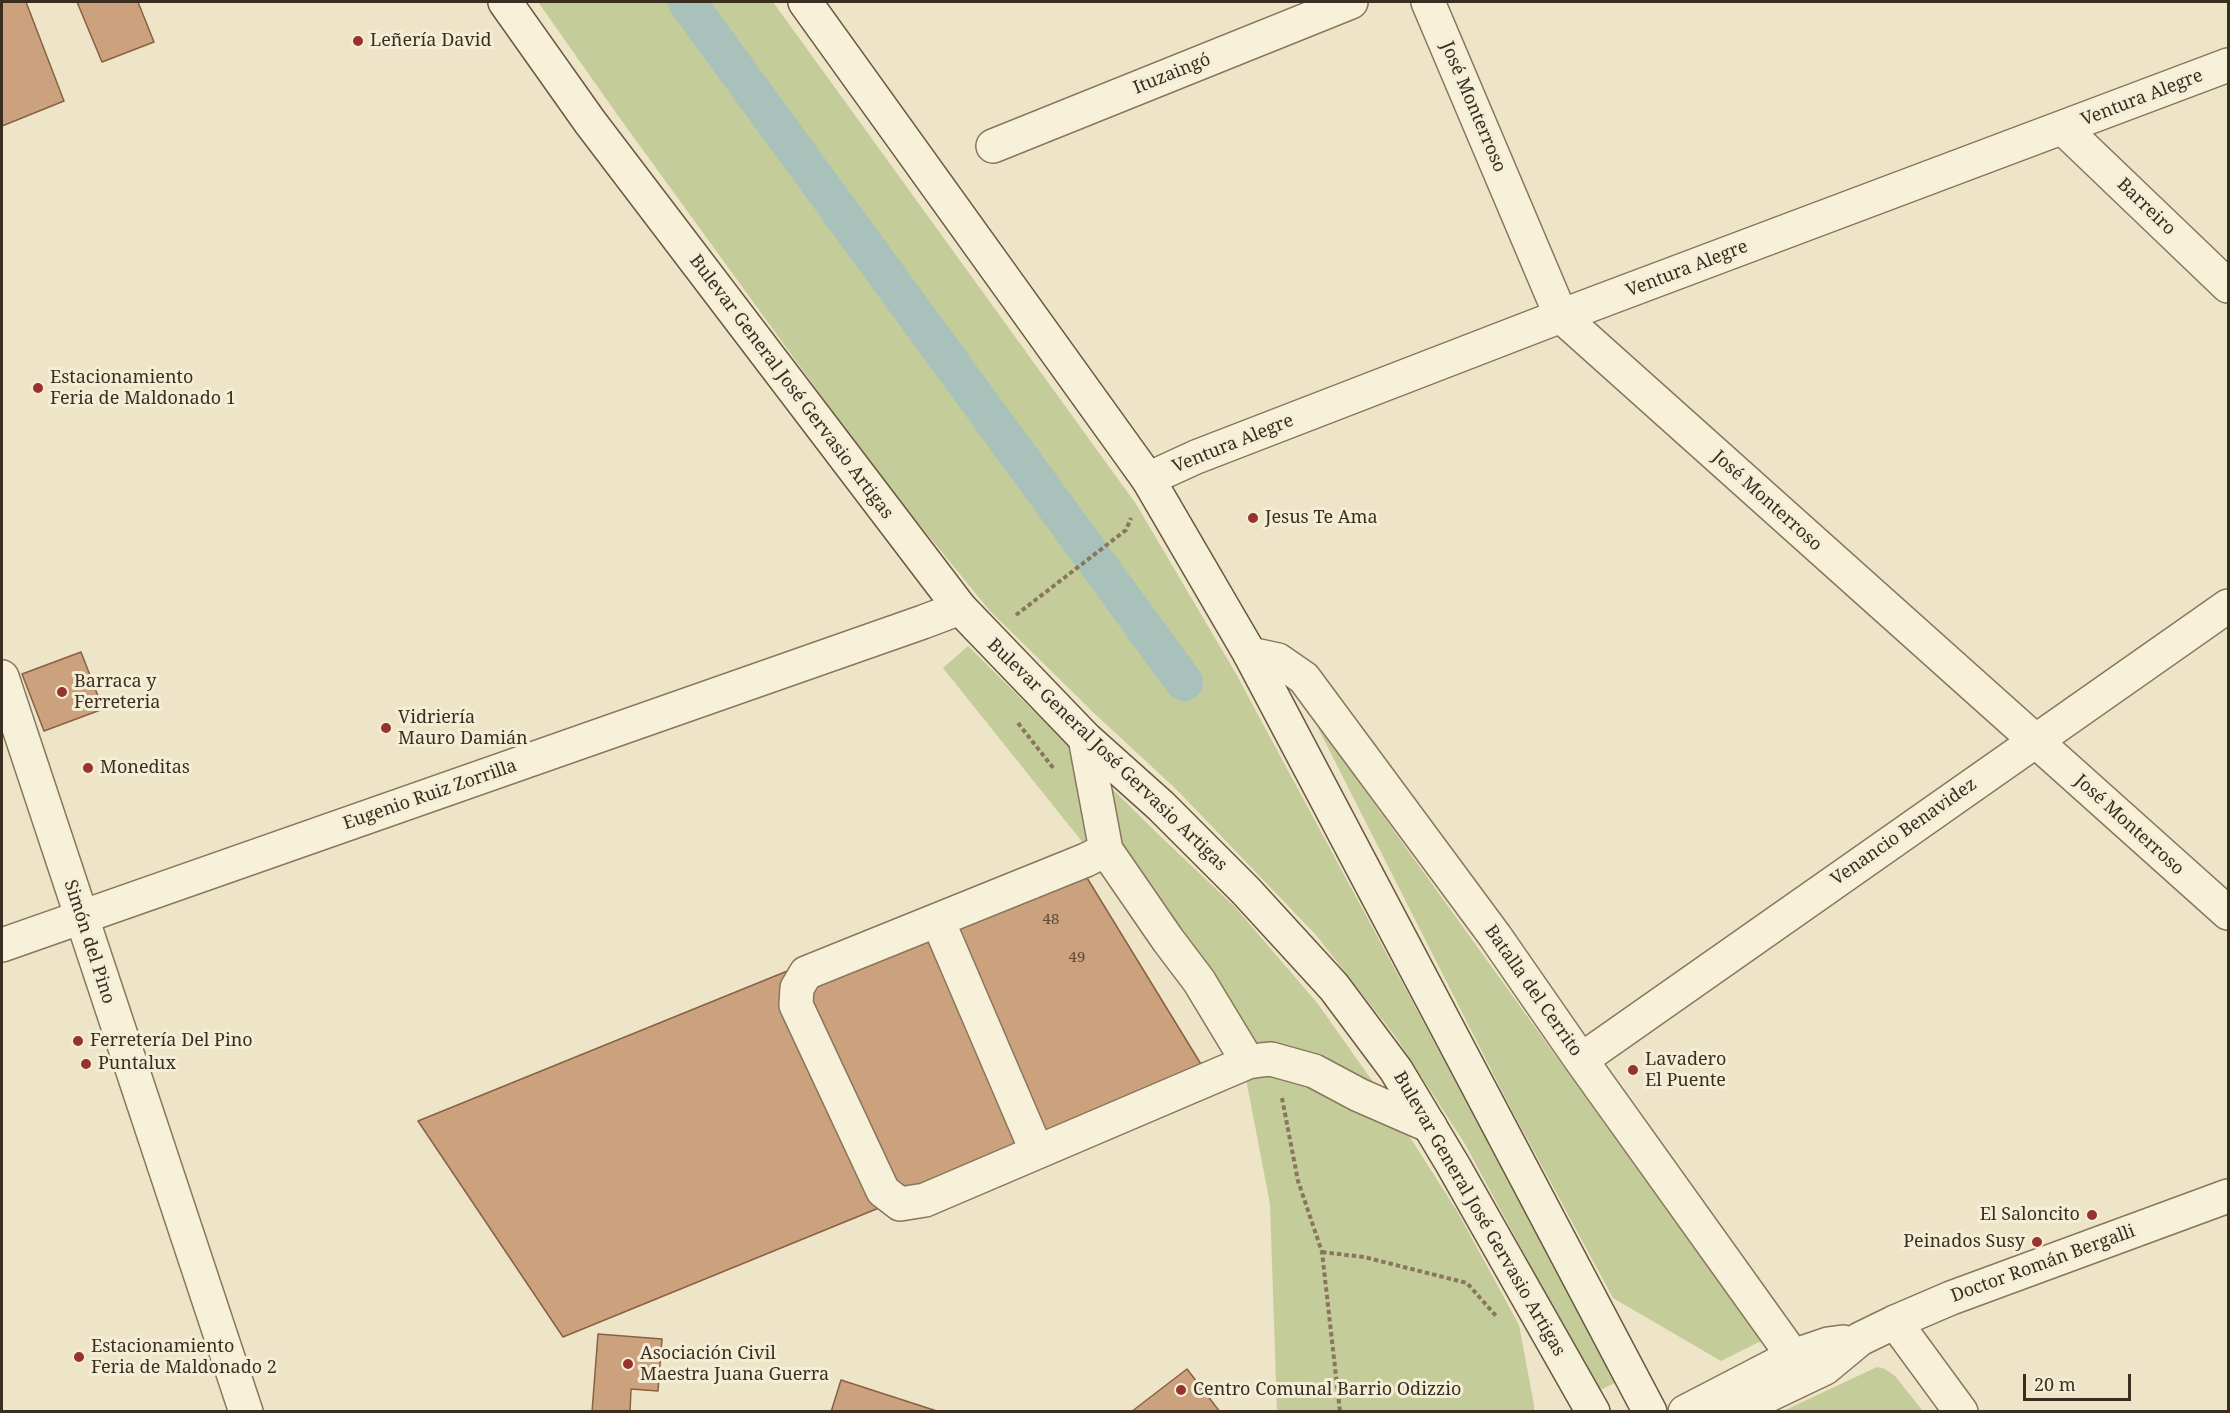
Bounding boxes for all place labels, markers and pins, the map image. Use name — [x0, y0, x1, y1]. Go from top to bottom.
place label: Leñería David — [370, 30, 492, 52]
marker: Leñería David — [351, 34, 365, 48]
place label: Estacionamiento Feria de Maldonado 1 — [50, 367, 236, 410]
marker: Estacionamiento Feria de Maldonado 1 — [31, 381, 45, 395]
place label: Jesus Te Ama — [1265, 507, 1378, 529]
marker: Jesus Te Ama — [1246, 511, 1260, 525]
place label: Barraca y Ferreteria — [74, 671, 160, 714]
marker: Barraca y Ferreteria — [55, 685, 69, 699]
place label: Vidriería Mauro Damián — [398, 707, 528, 750]
marker: Vidriería Mauro Damián — [379, 721, 393, 735]
place label: Moneditas — [100, 757, 190, 779]
marker: Moneditas — [81, 761, 95, 775]
place label: Ferretería Del Pino — [90, 1030, 253, 1052]
marker: Ferretería Del Pino — [71, 1034, 85, 1048]
place label: Lavadero El Puente — [1645, 1049, 1726, 1092]
place label: Puntalux — [98, 1053, 176, 1075]
marker: Puntalux — [79, 1057, 93, 1071]
marker: Lavadero El Puente — [1626, 1063, 1640, 1077]
place label: El Saloncito — [1980, 1204, 2080, 1226]
marker: El Saloncito — [2085, 1208, 2099, 1222]
place label: Peinados Susy — [1903, 1231, 2025, 1253]
marker: Peinados Susy — [2030, 1235, 2044, 1249]
place label: Estacionamiento Feria de Maldonado 2 — [91, 1336, 277, 1378]
place label: Asociación Civil Maestra Juana Guerra — [640, 1343, 829, 1386]
marker: Estacionamiento Feria de Maldonado 2 — [72, 1350, 86, 1364]
marker: Asociación Civil Maestra Juana Guerra — [621, 1357, 635, 1371]
place label: Centro Comunal Barrio Odizzio — [1193, 1379, 1461, 1401]
marker: Centro Comunal Barrio Odizzio — [1174, 1383, 1188, 1397]

